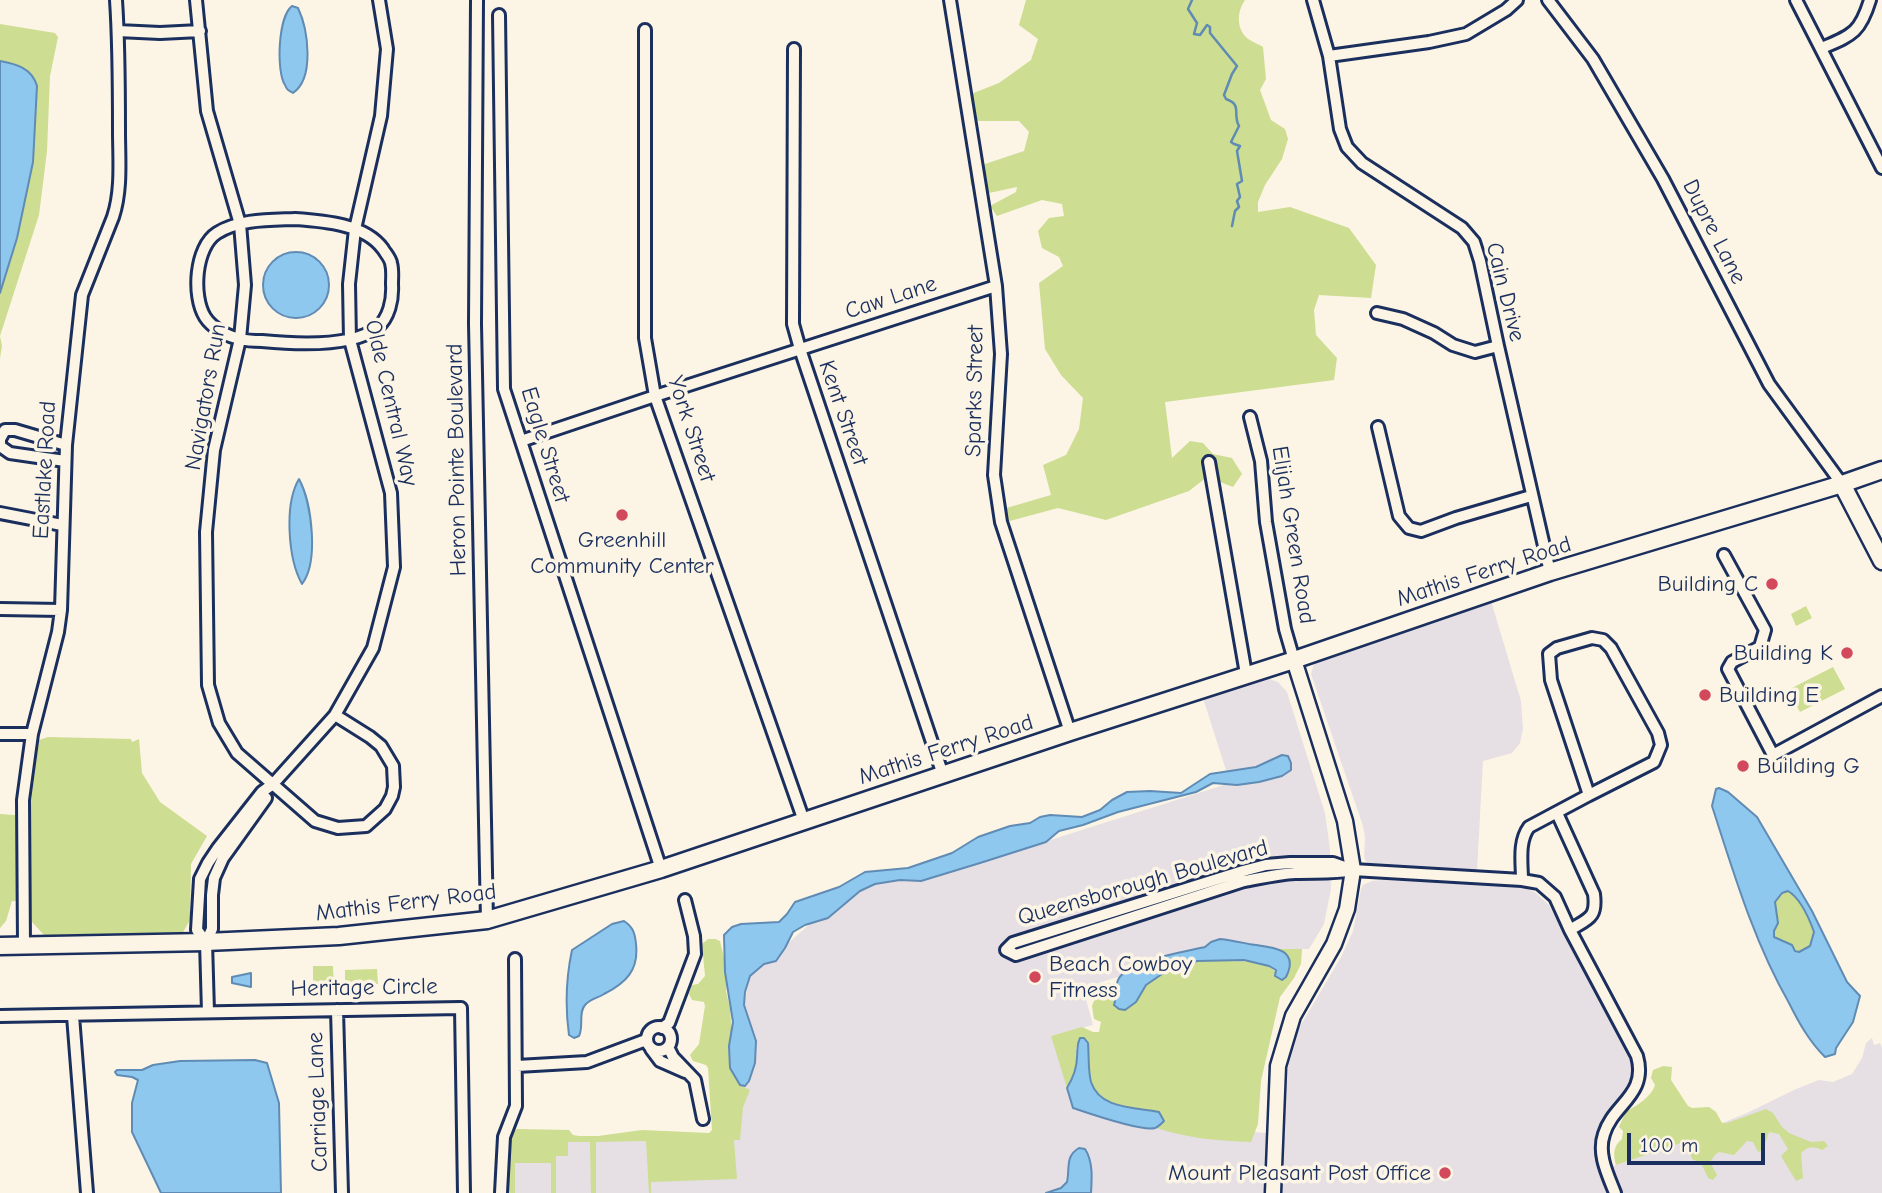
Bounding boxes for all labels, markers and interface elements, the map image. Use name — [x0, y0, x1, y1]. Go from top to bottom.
street label: Dupre Lane — [1676, 175, 1752, 289]
street label: Cain Drive — [1479, 240, 1531, 344]
street label: Caw Lane — [842, 270, 940, 326]
street label: Olde Central Way — [358, 317, 424, 489]
street label: Navigators Run — [180, 321, 232, 473]
street label: Sparks Street — [960, 325, 990, 457]
street label: Heron Pointe Boulevard — [441, 343, 473, 577]
street label: Kent Street — [812, 357, 874, 469]
street label: York Street — [661, 372, 721, 486]
street label: Eagle Street — [514, 384, 576, 506]
street label: Eastlake Road — [28, 400, 62, 540]
street label: Elijah Green Road — [1265, 444, 1321, 626]
marker: Greenhill Community Center — [614, 507, 630, 523]
place label: Greenhill Community Center — [530, 526, 714, 580]
street label: Mathis Ferry Road — [1393, 531, 1575, 613]
place label: Building C — [1658, 570, 1758, 598]
marker: Building C — [1764, 576, 1780, 592]
place label: Building K — [1734, 639, 1833, 667]
marker: Building K — [1839, 645, 1855, 661]
place label: Building E — [1719, 681, 1819, 709]
marker: Building E — [1697, 687, 1713, 703]
street label: Mathis Ferry Road — [855, 709, 1037, 791]
place label: Building G — [1757, 752, 1860, 780]
marker: Building G — [1735, 758, 1751, 774]
street label: Queensborough Boulevard — [1015, 834, 1271, 932]
street label: Mathis Ferry Road — [314, 878, 498, 928]
place label: Beach Cowboy Fitness — [1049, 950, 1192, 1004]
marker: Beach Cowboy Fitness — [1027, 969, 1043, 985]
street label: Heritage Circle — [290, 973, 438, 1003]
street label: Carriage Lane — [302, 1032, 334, 1172]
scale bar — [1630, 1120, 1768, 1164]
text: 100 m — [1640, 1133, 1698, 1157]
place label: Mount Pleasant Post Office — [1168, 1159, 1431, 1187]
marker: Mount Pleasant Post Office — [1437, 1165, 1453, 1181]

